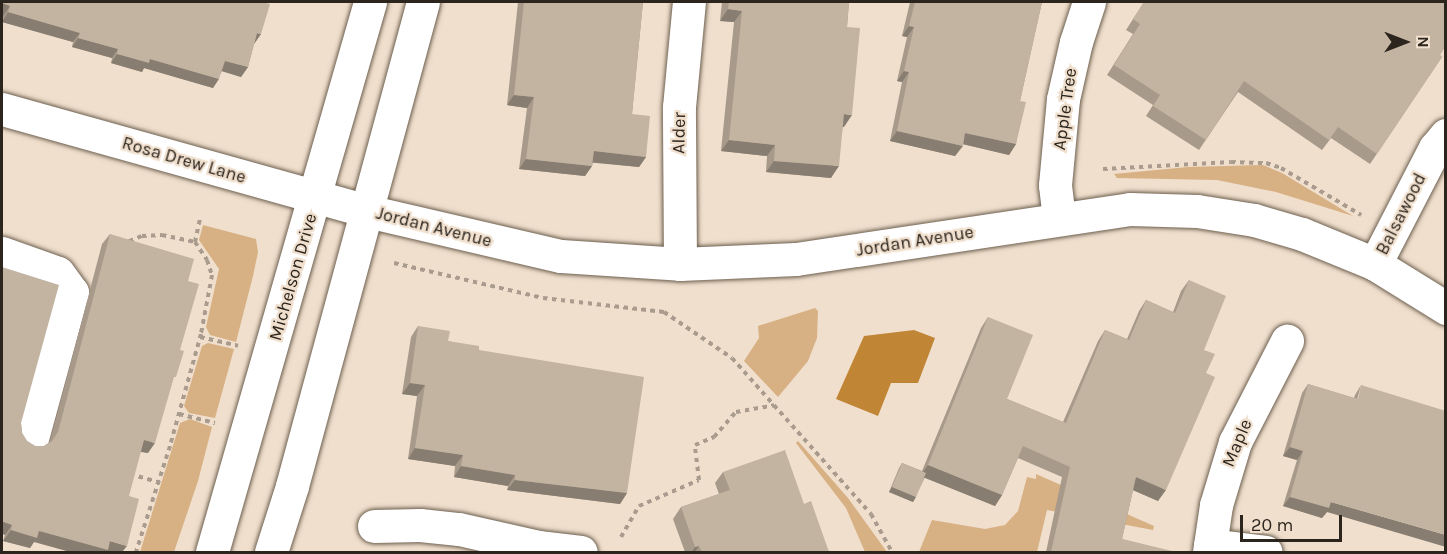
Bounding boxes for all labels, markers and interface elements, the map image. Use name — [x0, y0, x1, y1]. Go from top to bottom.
north arrow — [1375, 12, 1435, 72]
text: N — [1414, 36, 1433, 48]
street label: Apple Tree — [1049, 67, 1081, 151]
street label: Alder — [668, 112, 690, 154]
street label: Rosa Drew Lane — [120, 132, 248, 188]
street label: Balsawood — [1371, 169, 1431, 259]
street label: Jordan Avenue — [374, 202, 494, 252]
street label: Michelson Drive — [264, 211, 322, 343]
street label: Jordan Avenue — [855, 221, 975, 261]
street label: Maple — [1217, 416, 1257, 470]
scale bar — [1243, 503, 1345, 541]
text: 20 m — [1251, 514, 1293, 536]

